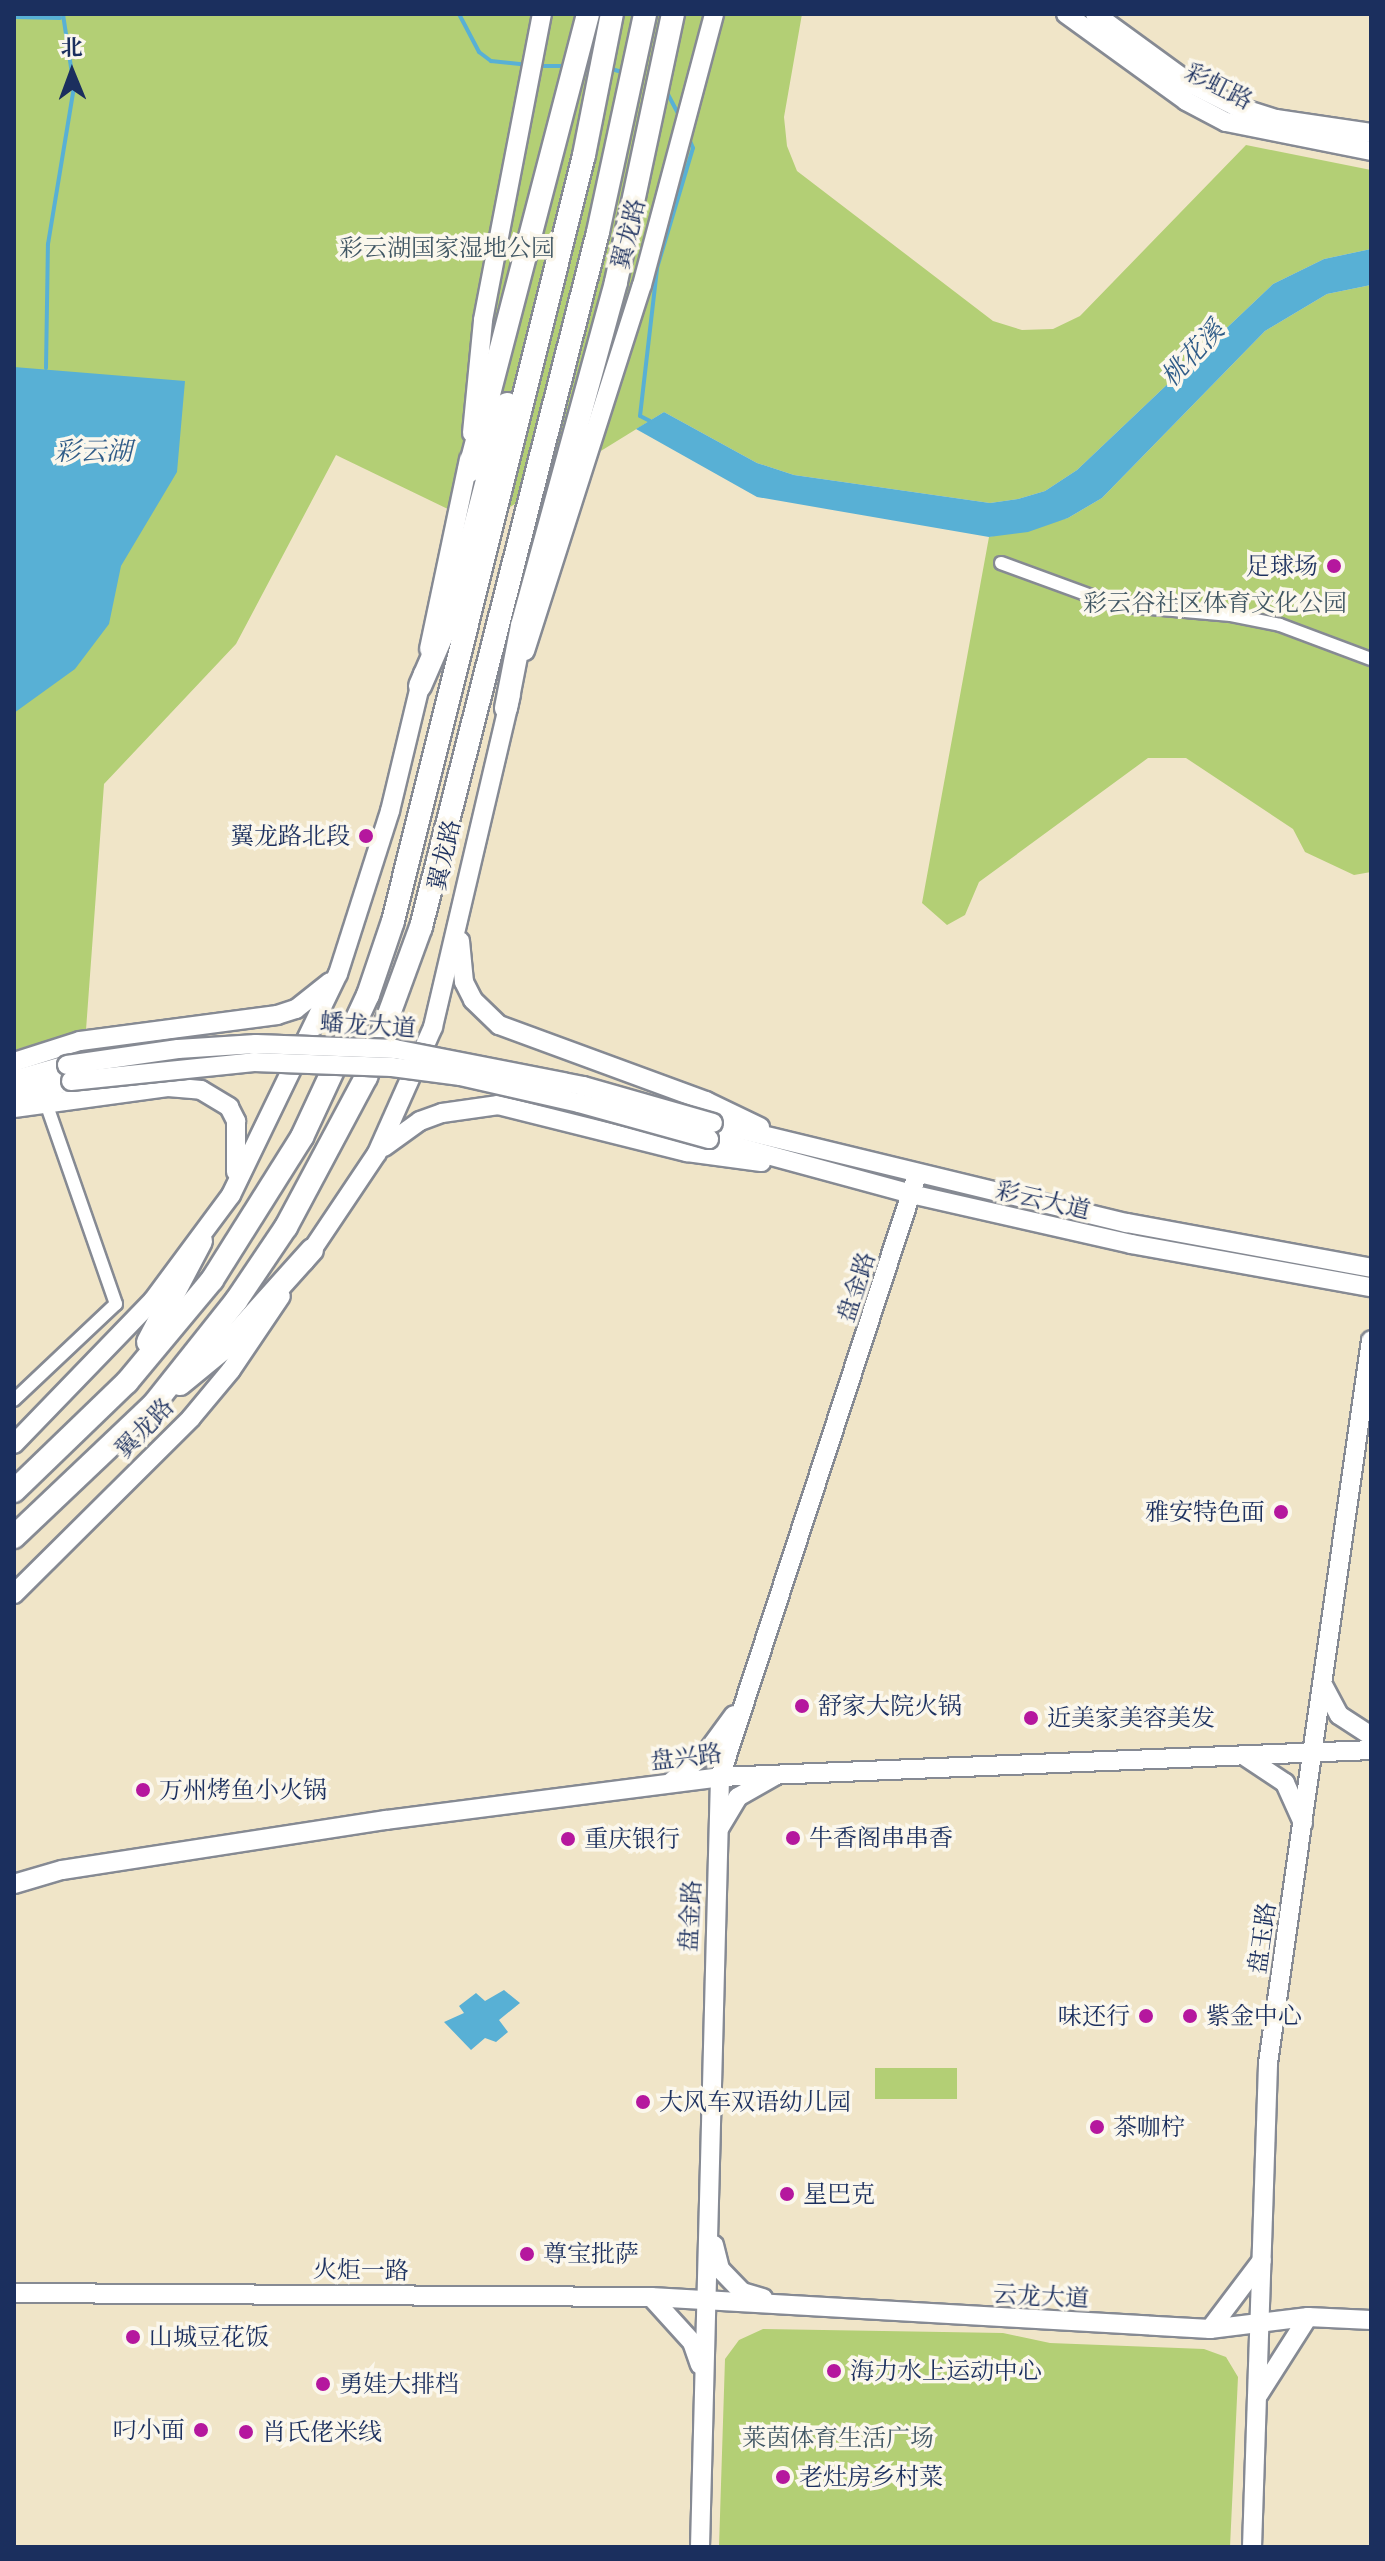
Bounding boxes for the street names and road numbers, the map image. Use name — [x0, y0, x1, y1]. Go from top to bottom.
street label: 彩虹路 — [1180, 57, 1258, 115]
street label: 翼龙路 — [605, 196, 651, 272]
street label: 翼龙路 — [422, 817, 466, 893]
street label: 蟠龙大道 — [319, 1007, 417, 1043]
street label: 彩云大道 — [993, 1175, 1093, 1225]
street label: 盘金路 — [831, 1248, 881, 1326]
street label: 翼龙路 — [109, 1392, 179, 1464]
street label: 盘兴路 — [649, 1738, 723, 1776]
street label: 盘金路 — [674, 1879, 706, 1953]
street label: 盘玉路 — [1243, 1900, 1281, 1976]
street label: 火炬一路 — [313, 2255, 409, 2285]
street label: 云龙大道 — [992, 2279, 1090, 2313]

